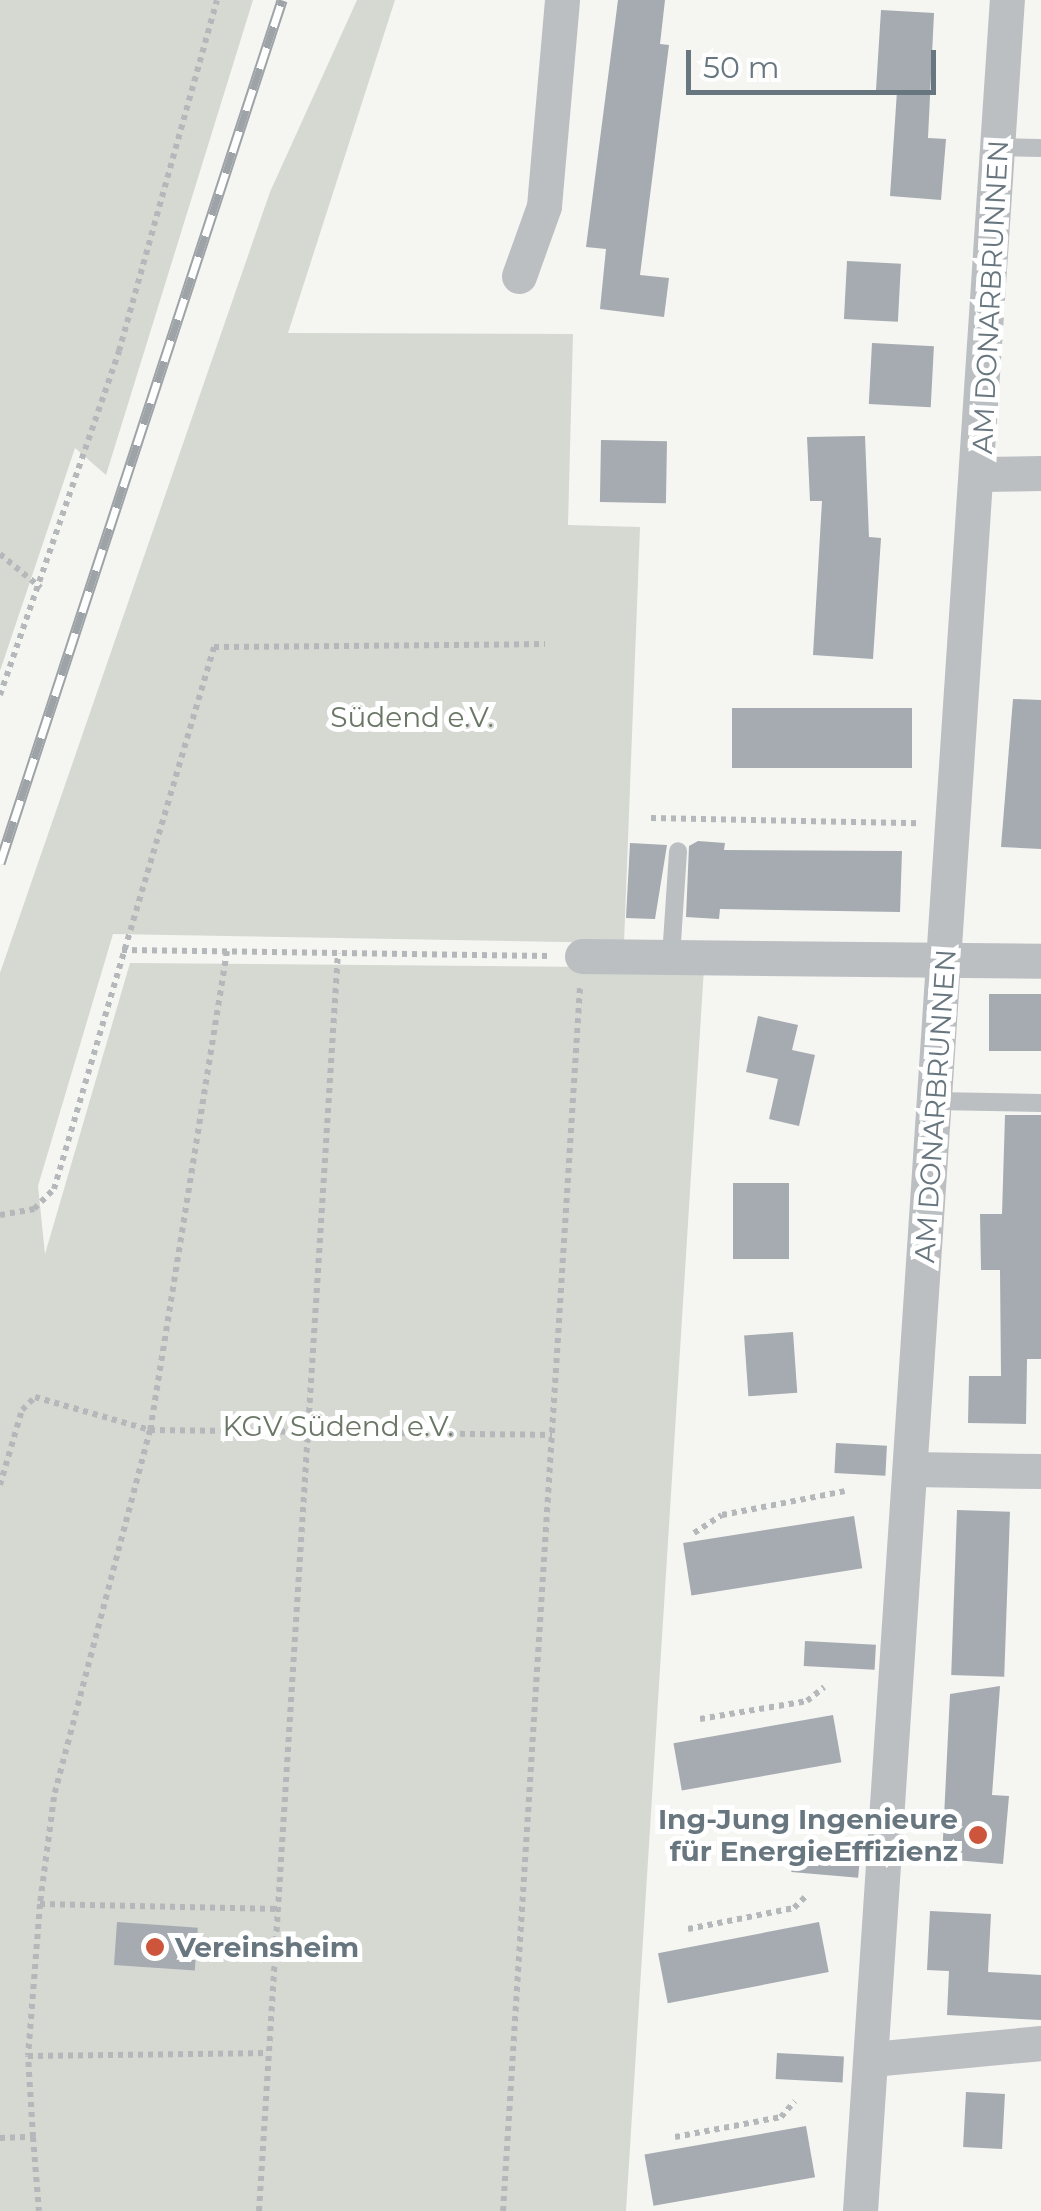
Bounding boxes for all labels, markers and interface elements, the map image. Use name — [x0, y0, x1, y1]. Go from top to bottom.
scale bar — [691, 30, 941, 92]
text: 50 m — [703, 49, 780, 86]
street label: AM DONARBRUNNEN — [965, 139, 1015, 455]
park label: Südend e.V. — [330, 700, 494, 734]
street label: AM DONARBRUNNEN — [907, 948, 963, 1264]
park label: KGV Südend e.V. — [223, 1409, 453, 1443]
place label: Ing-Jung Ingenieure für EnergieEffizienz — [658, 1802, 958, 1868]
marker: Ing-Jung Ingenieure für EnergieEffizienz — [967, 1824, 989, 1846]
place label: Vereinsheim — [175, 1930, 359, 1964]
marker: Vereinsheim — [144, 1936, 166, 1958]

